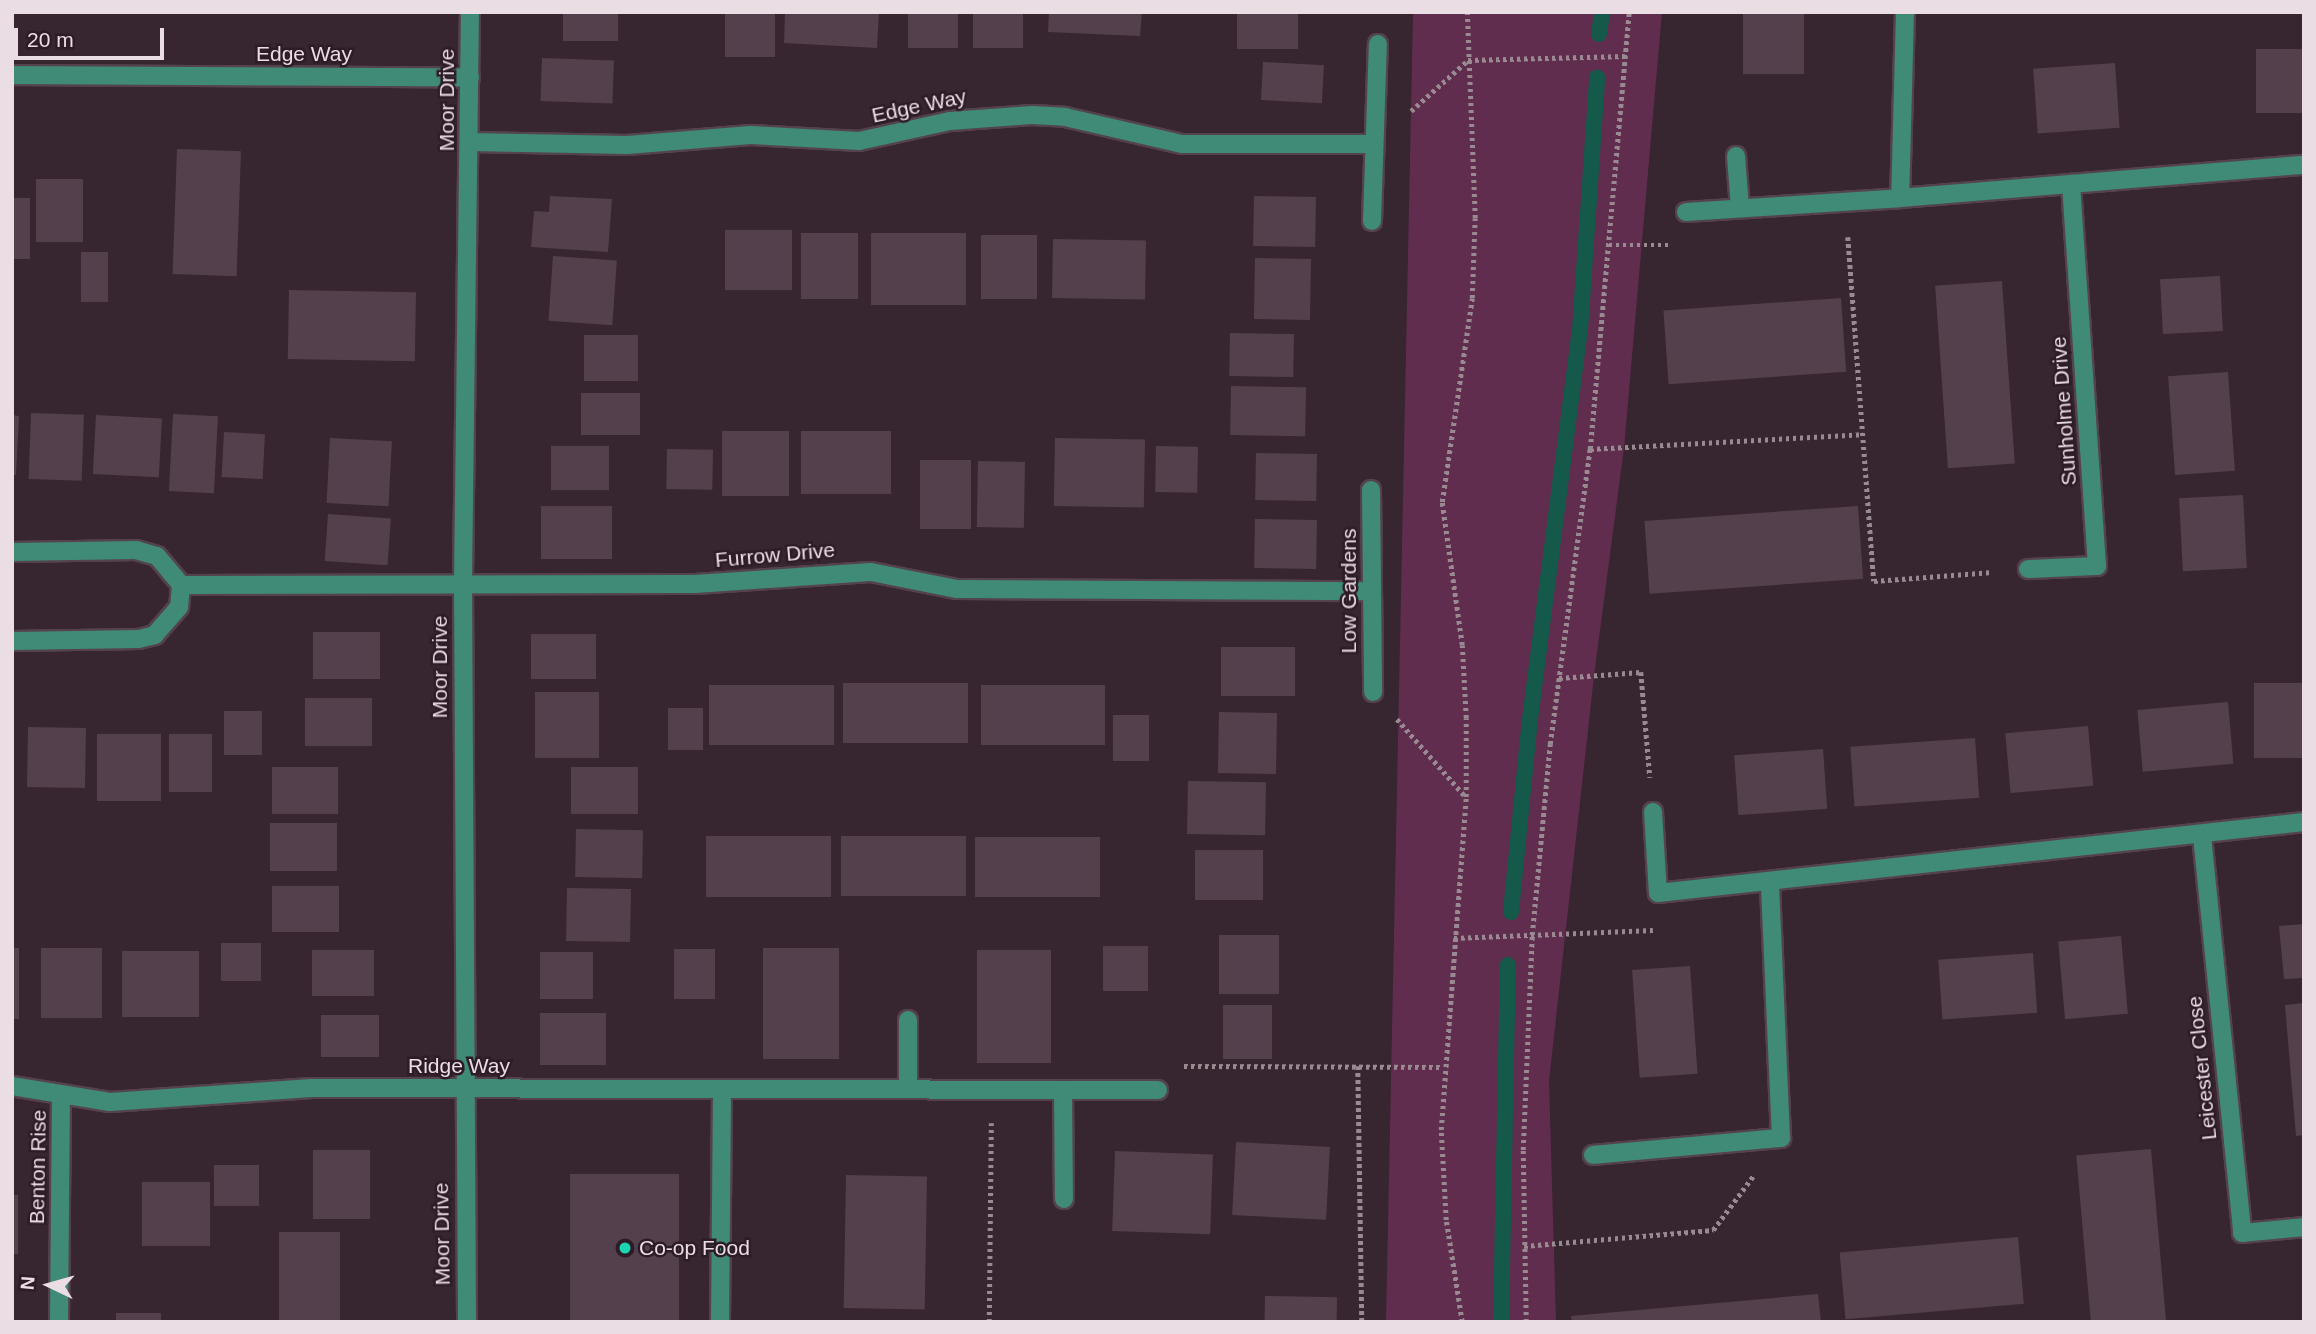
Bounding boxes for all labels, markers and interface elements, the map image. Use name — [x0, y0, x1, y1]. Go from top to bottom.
scale bar — [18, 14, 168, 58]
text: 20 m — [27, 28, 74, 51]
street label: Edge Way — [256, 41, 352, 67]
street label: Moor Drive — [434, 49, 460, 151]
street label: Edge Way — [869, 84, 969, 128]
street label: Sunholme Drive — [2046, 336, 2082, 486]
street label: Low Gardens — [1336, 529, 1362, 653]
street label: Furrow Drive — [714, 537, 836, 573]
street label: Moor Drive — [427, 616, 453, 718]
street label: Leicester Close — [2182, 995, 2222, 1141]
street label: Ridge Way — [408, 1053, 510, 1079]
street label: Benton Rise — [24, 1110, 52, 1224]
street label: Moor Drive — [429, 1182, 455, 1286]
place label: Co-op Food — [639, 1235, 750, 1261]
marker: Co-op Food — [617, 1240, 633, 1256]
north arrow — [14, 1250, 84, 1320]
text: N — [17, 1275, 39, 1291]

